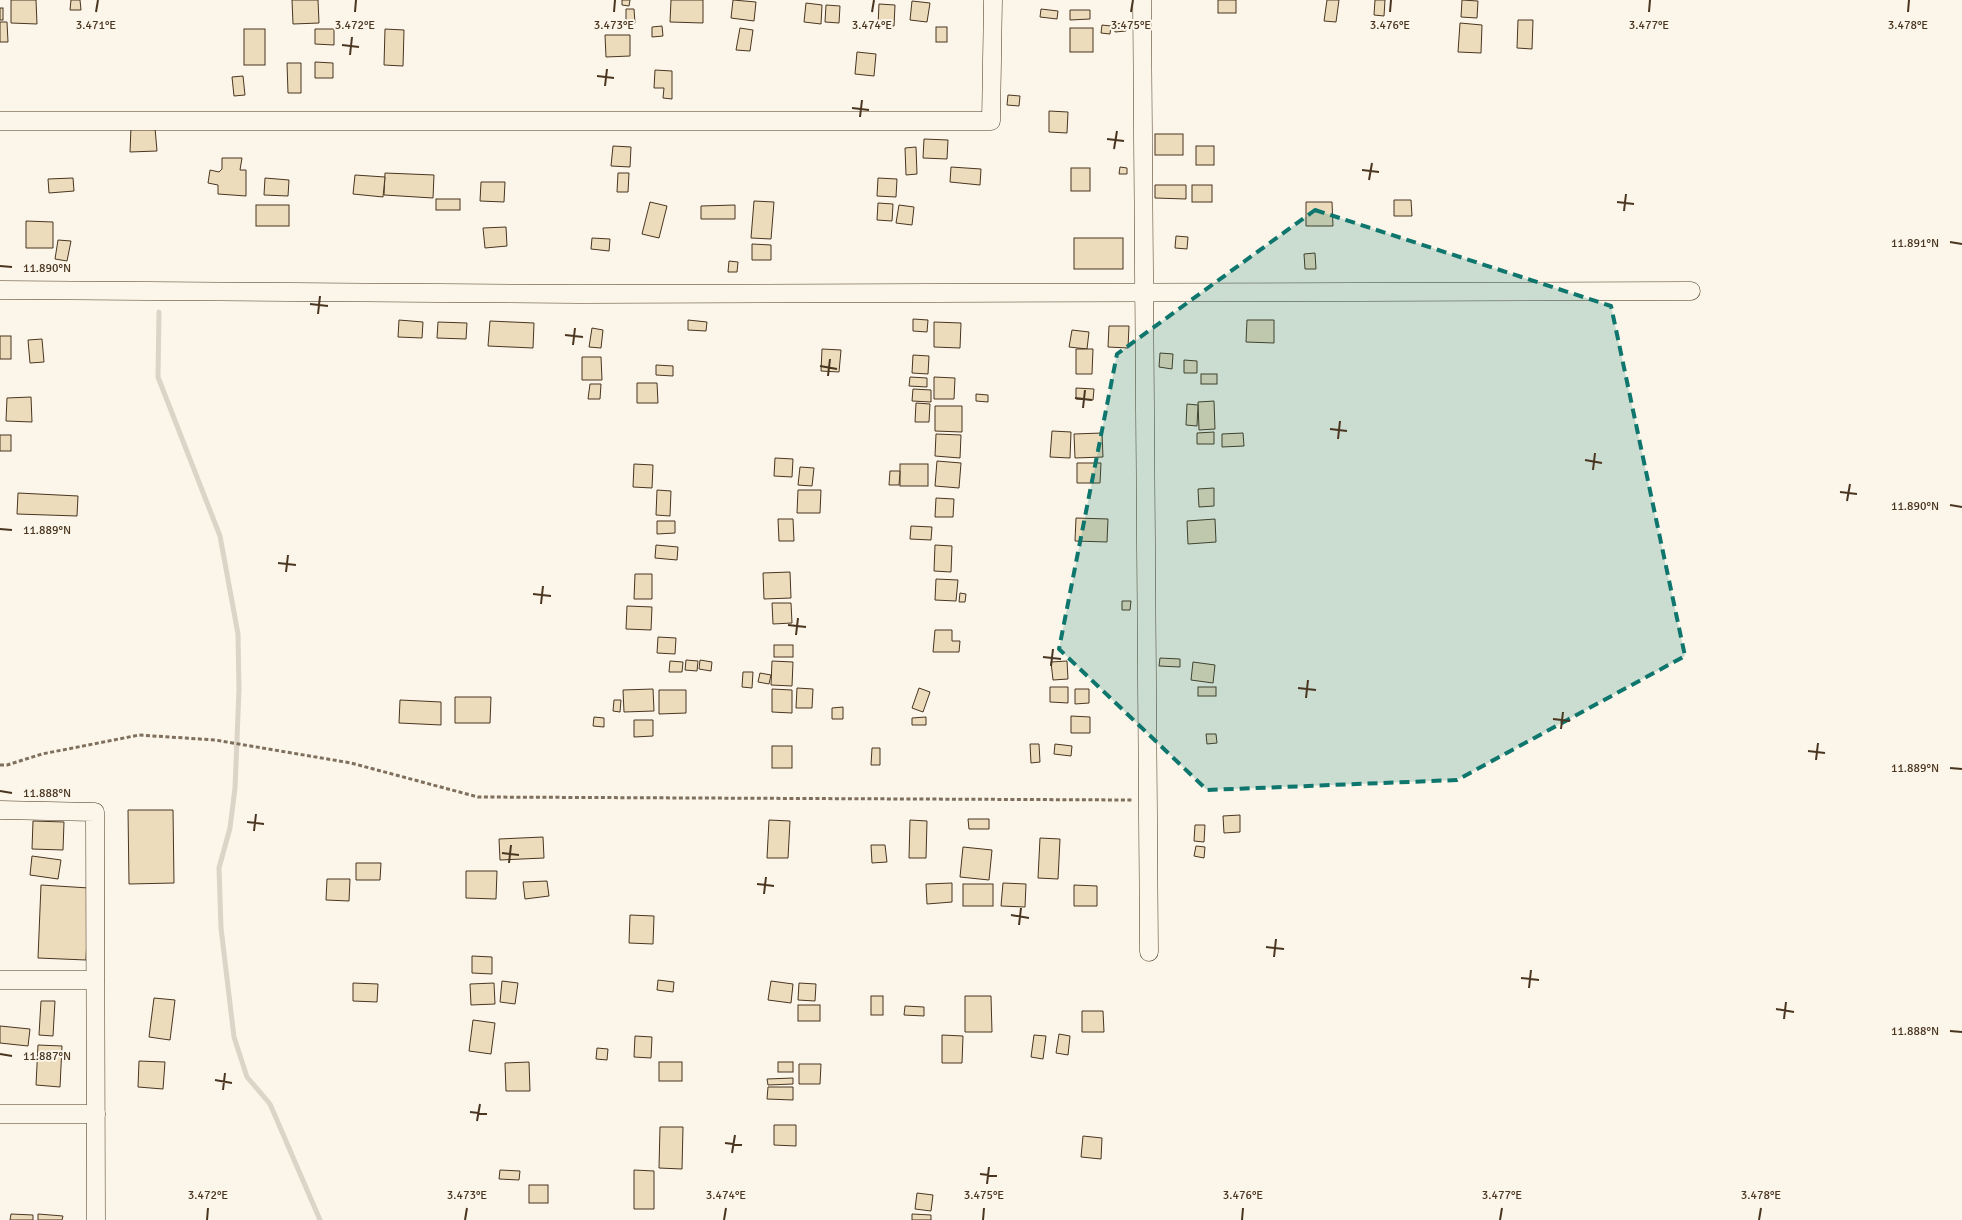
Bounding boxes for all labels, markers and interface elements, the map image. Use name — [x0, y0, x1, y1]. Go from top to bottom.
text: 3.471°E — [76, 18, 116, 33]
text: 3.472°E — [335, 18, 375, 33]
text: 3.473°E — [594, 18, 634, 33]
text: 3.474°E — [852, 18, 892, 33]
text: 3.475°E — [1111, 18, 1151, 33]
text: 3.476°E — [1370, 18, 1410, 33]
text: 3.477°E — [1629, 18, 1669, 33]
text: 3.478°E — [1888, 18, 1928, 33]
text: 11.891°N — [1891, 236, 1939, 251]
text: 11.890°N — [23, 261, 71, 276]
text: 11.890°N — [1891, 499, 1939, 514]
text: 11.889°N — [23, 523, 71, 538]
text: 11.889°N — [1891, 761, 1939, 776]
text: 11.888°N — [23, 786, 71, 801]
text: 11.888°N — [1891, 1024, 1939, 1039]
text: 11.887°N — [23, 1049, 71, 1064]
text: 3.472°E — [188, 1188, 228, 1203]
text: 3.473°E — [447, 1188, 487, 1203]
text: 3.474°E — [706, 1188, 746, 1203]
text: 3.475°E — [964, 1188, 1004, 1203]
text: 3.476°E — [1223, 1188, 1263, 1203]
text: 3.477°E — [1482, 1188, 1522, 1203]
text: 3.478°E — [1741, 1188, 1781, 1203]

